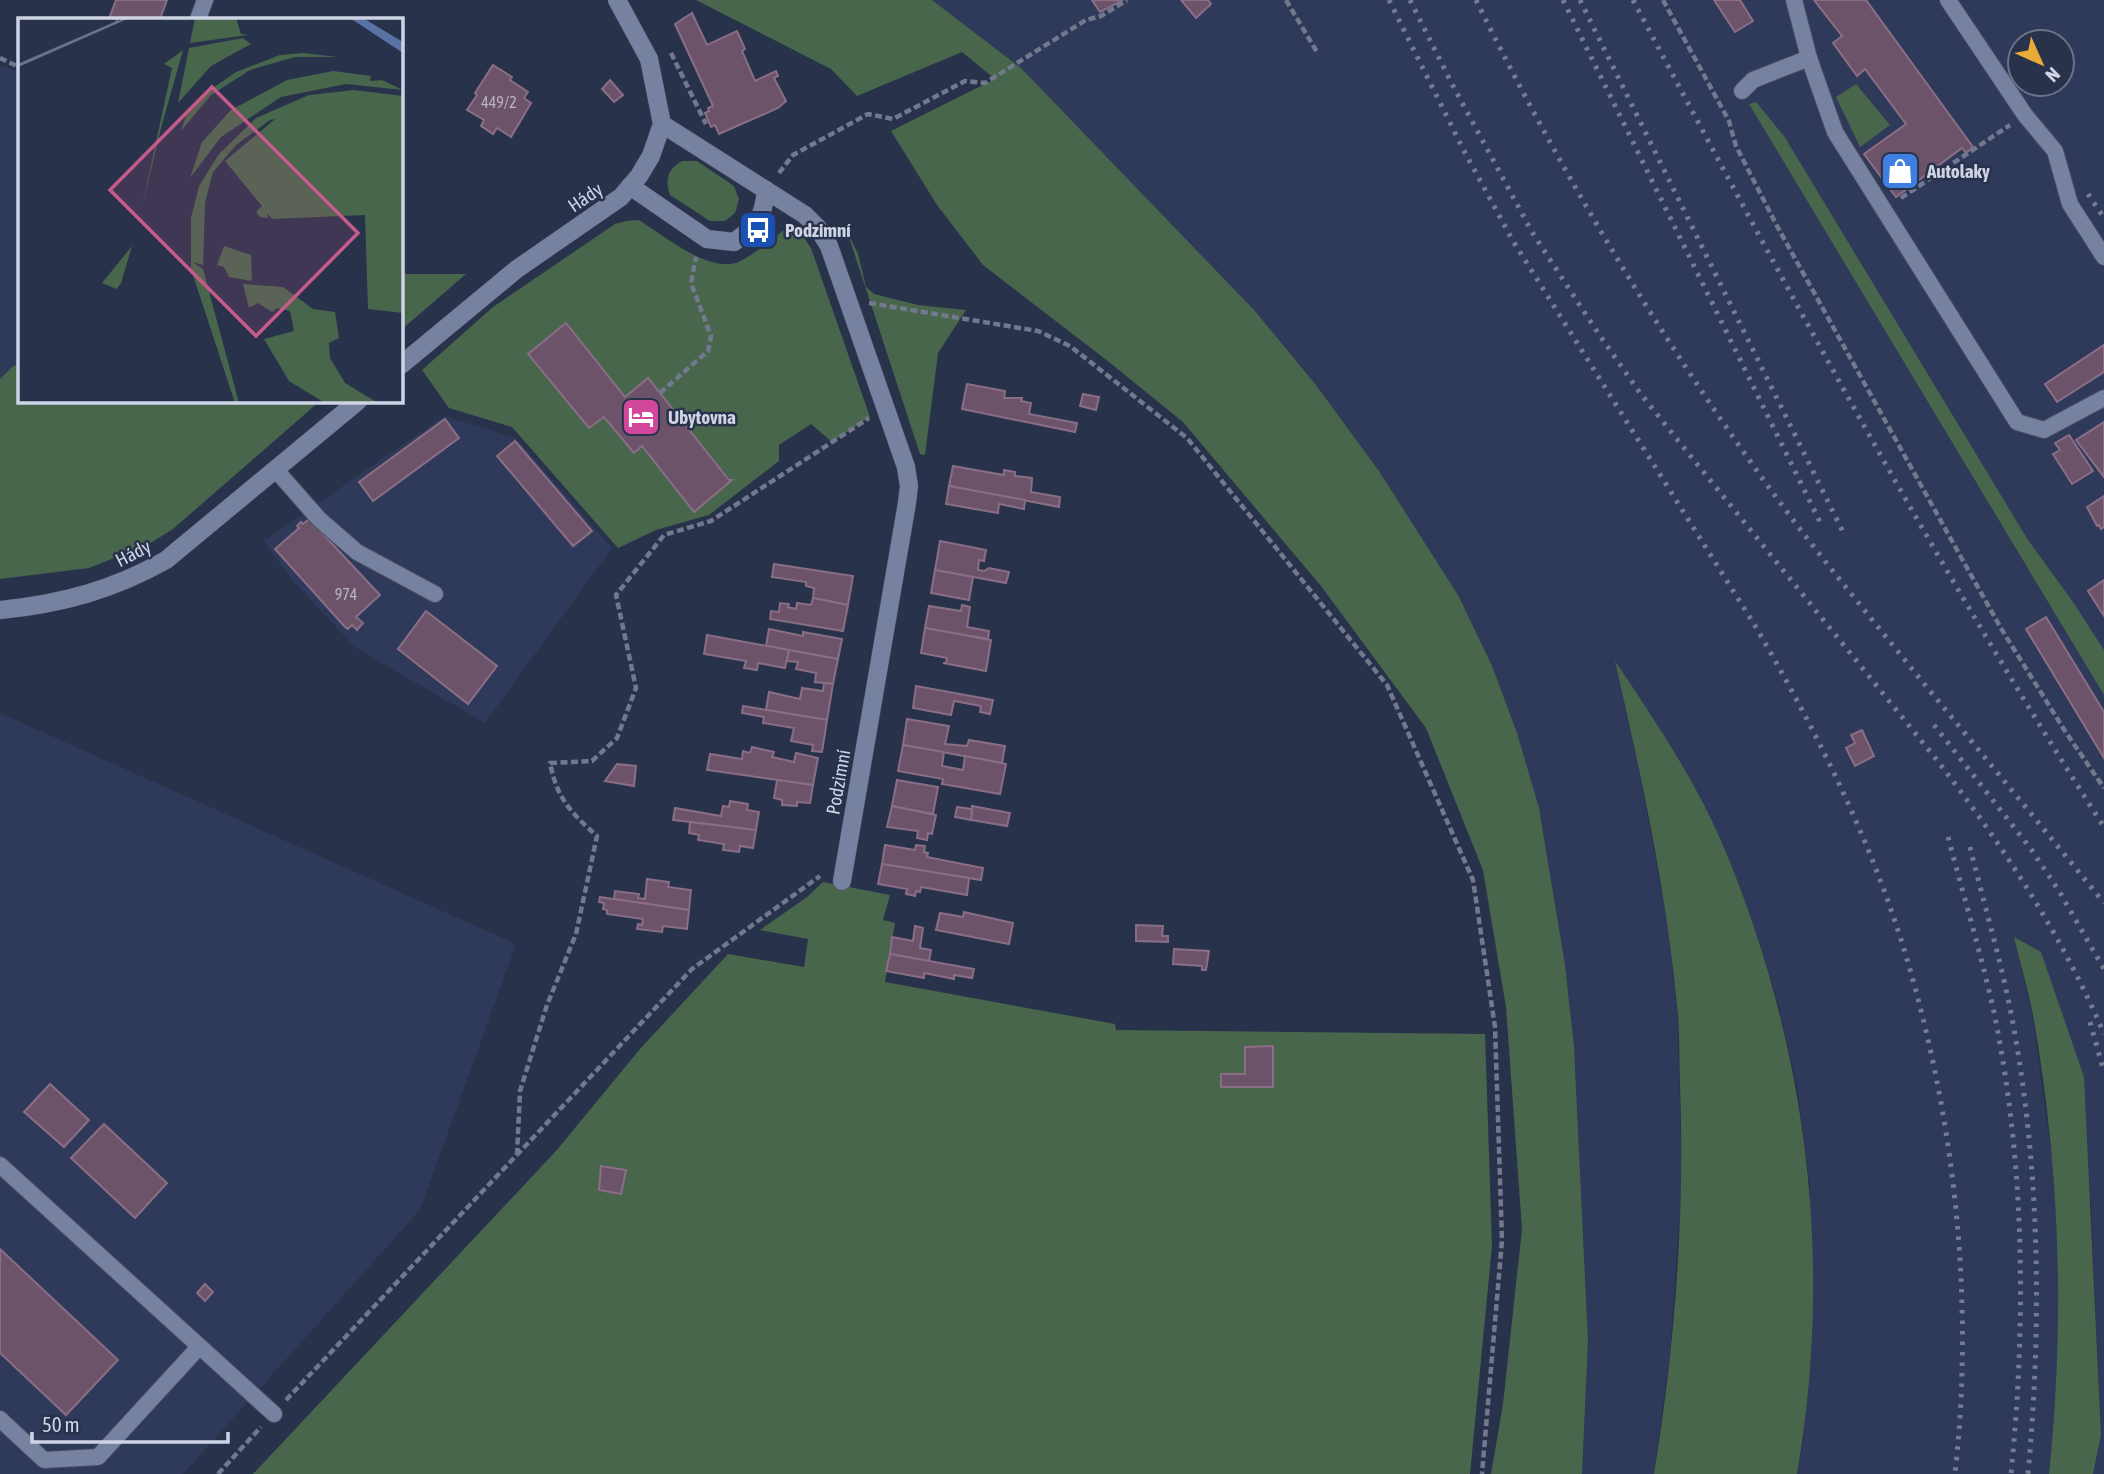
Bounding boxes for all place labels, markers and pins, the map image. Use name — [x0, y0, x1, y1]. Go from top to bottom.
shop icon: Autolaky — [1879, 150, 1921, 192]
place label: Autolaky — [1926, 160, 1990, 182]
bus stop icon: Podzimní — [737, 209, 779, 251]
place label: Podzimní — [785, 219, 851, 241]
hotel icon: Ubytovna — [620, 396, 662, 438]
place label: Ubytovna — [668, 406, 736, 428]

